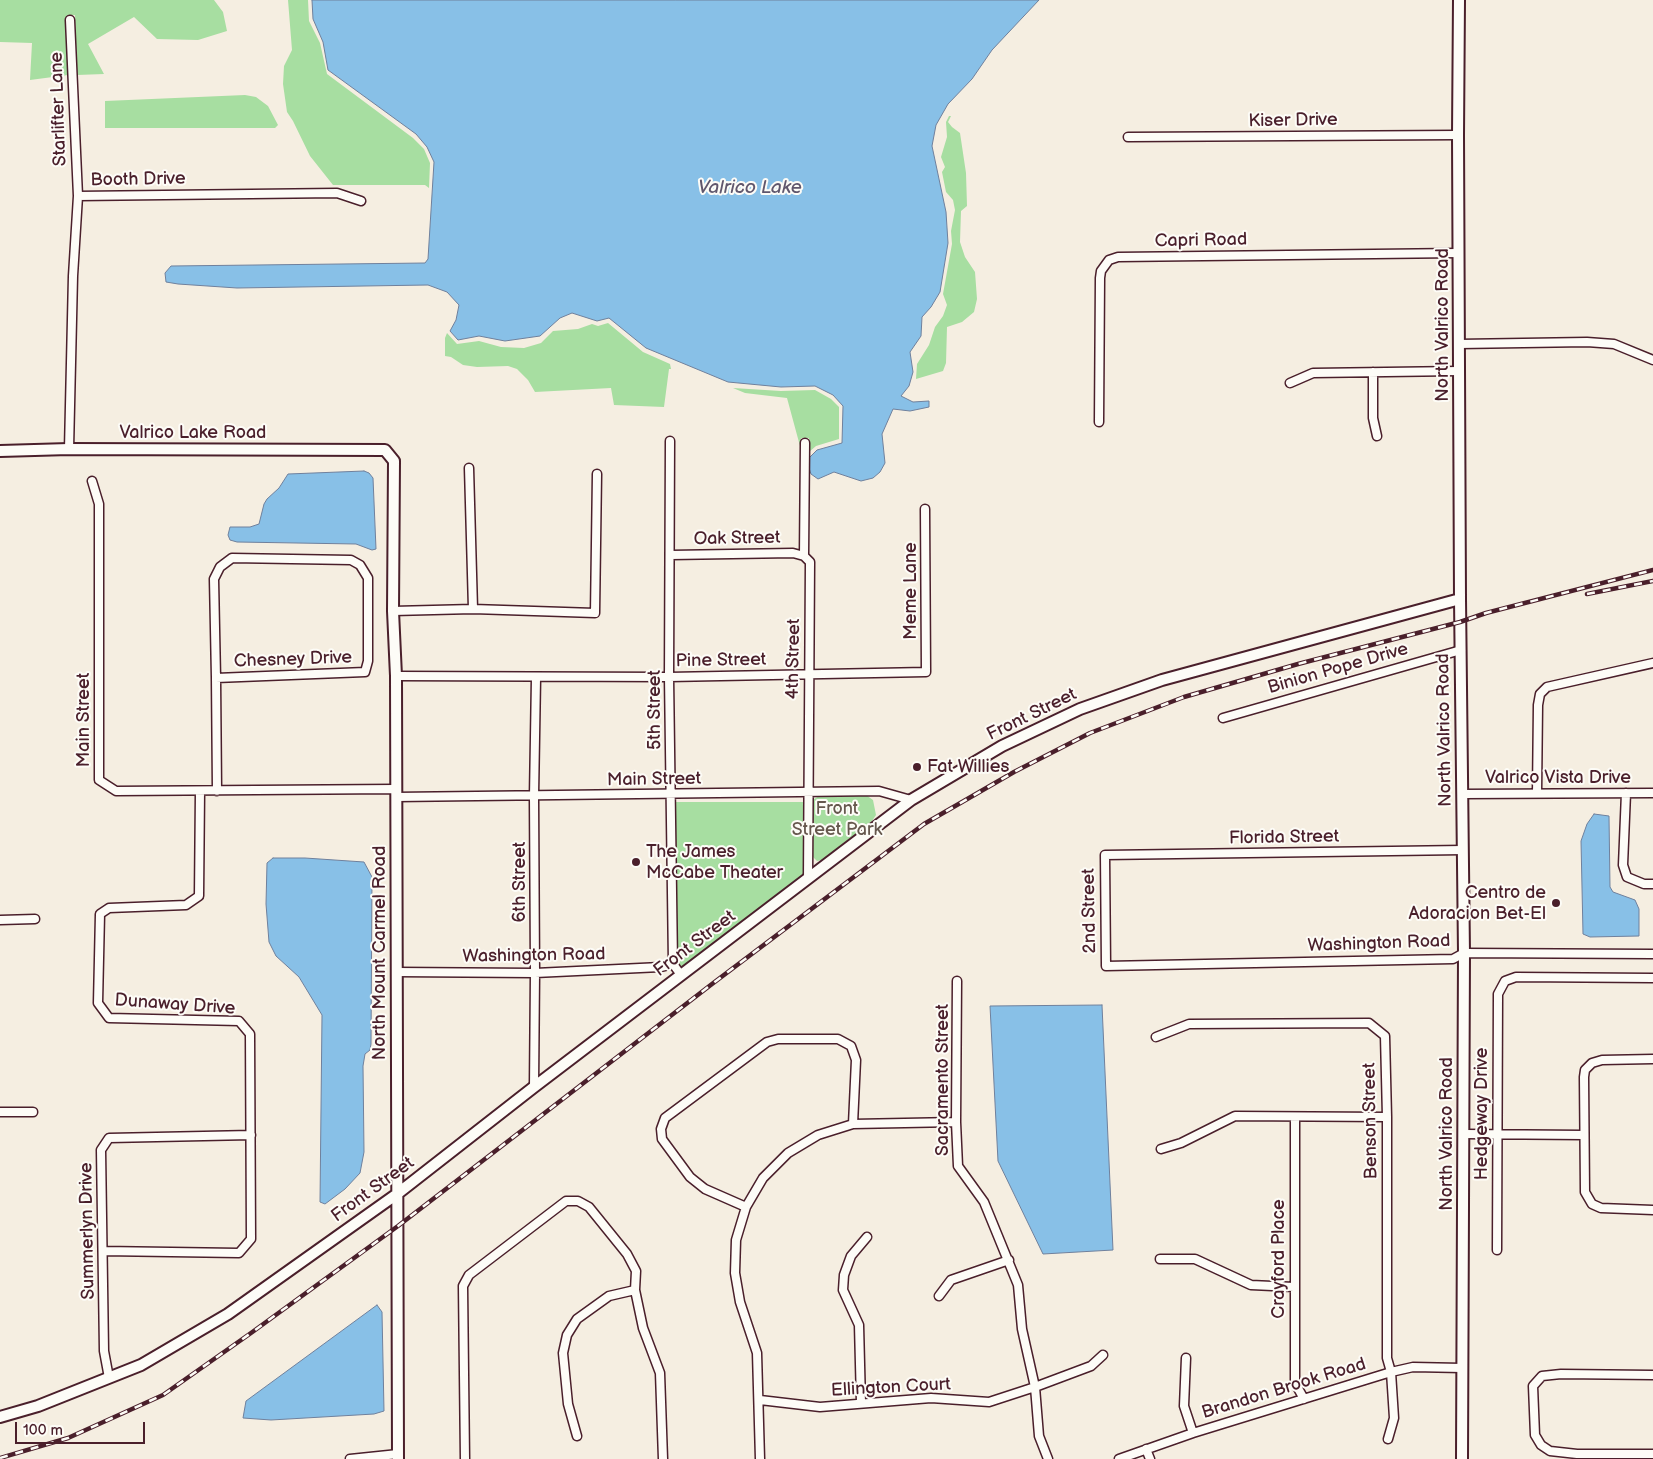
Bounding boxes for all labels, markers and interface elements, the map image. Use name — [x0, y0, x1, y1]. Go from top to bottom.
street label: Starlifter Lane — [46, 52, 72, 166]
street label: Kiser Drive — [1248, 109, 1338, 133]
street label: Booth Drive — [90, 168, 186, 192]
water label: Valrico Lake — [698, 177, 802, 199]
street label: Capri Road — [1155, 229, 1247, 253]
street label: North Valrico Road — [1432, 248, 1454, 402]
street label: Valrico Lake Road — [120, 422, 266, 444]
street label: Oak Street — [693, 527, 781, 551]
street label: Meme Lane — [900, 542, 922, 640]
street label: 4th Street — [782, 618, 806, 700]
street label: Binion Pope Drive — [1265, 639, 1411, 699]
street label: Chesney Drive — [234, 647, 352, 673]
street label: Pine Street — [675, 649, 767, 673]
street label: North Valrico Road — [1433, 653, 1457, 807]
street label: 5th Street — [644, 670, 666, 750]
street label: Main Street — [73, 673, 95, 767]
street label: Front Street — [984, 684, 1080, 746]
place label: Fat Willies — [927, 756, 1009, 778]
marker: Fat Willies — [911, 761, 923, 773]
street label: Valrico Vista Drive — [1485, 767, 1631, 789]
street label: Main Street — [607, 768, 701, 792]
park label: Front Street Park — [792, 798, 882, 841]
street label: Florida Street — [1229, 826, 1339, 850]
place label: The James McCabe Theater — [646, 841, 783, 884]
street label: 6th Street — [509, 842, 531, 922]
street label: North Mount Carmel Road — [369, 846, 391, 1060]
marker: The James McCabe Theater — [630, 856, 642, 868]
street label: 2nd Street — [1078, 868, 1102, 954]
place label: Centro de Adoracion Bet-El — [1408, 882, 1546, 924]
marker: Centro de Adoracion Bet-El — [1550, 897, 1562, 909]
street label: Front Street — [650, 906, 740, 982]
street label: Washington Road — [1307, 931, 1451, 957]
street label: Washington Road — [462, 944, 606, 968]
street label: Dunaway Drive — [114, 990, 236, 1020]
street label: Sacramento Street — [932, 1004, 954, 1156]
street label: Hedgeway Drive — [1471, 1048, 1493, 1180]
street label: North Valrico Road — [1436, 1057, 1458, 1211]
street label: Benson Street — [1359, 1062, 1383, 1180]
street label: Front Street — [327, 1153, 419, 1227]
street label: Summerlyn Drive — [76, 1162, 100, 1300]
street label: Crayford Place — [1268, 1199, 1290, 1319]
street label: Brandon Brook Road — [1199, 1354, 1369, 1424]
street label: Ellington Court — [831, 1374, 951, 1402]
scale bar — [18, 1412, 148, 1444]
text: 100 m — [23, 1421, 63, 1440]

